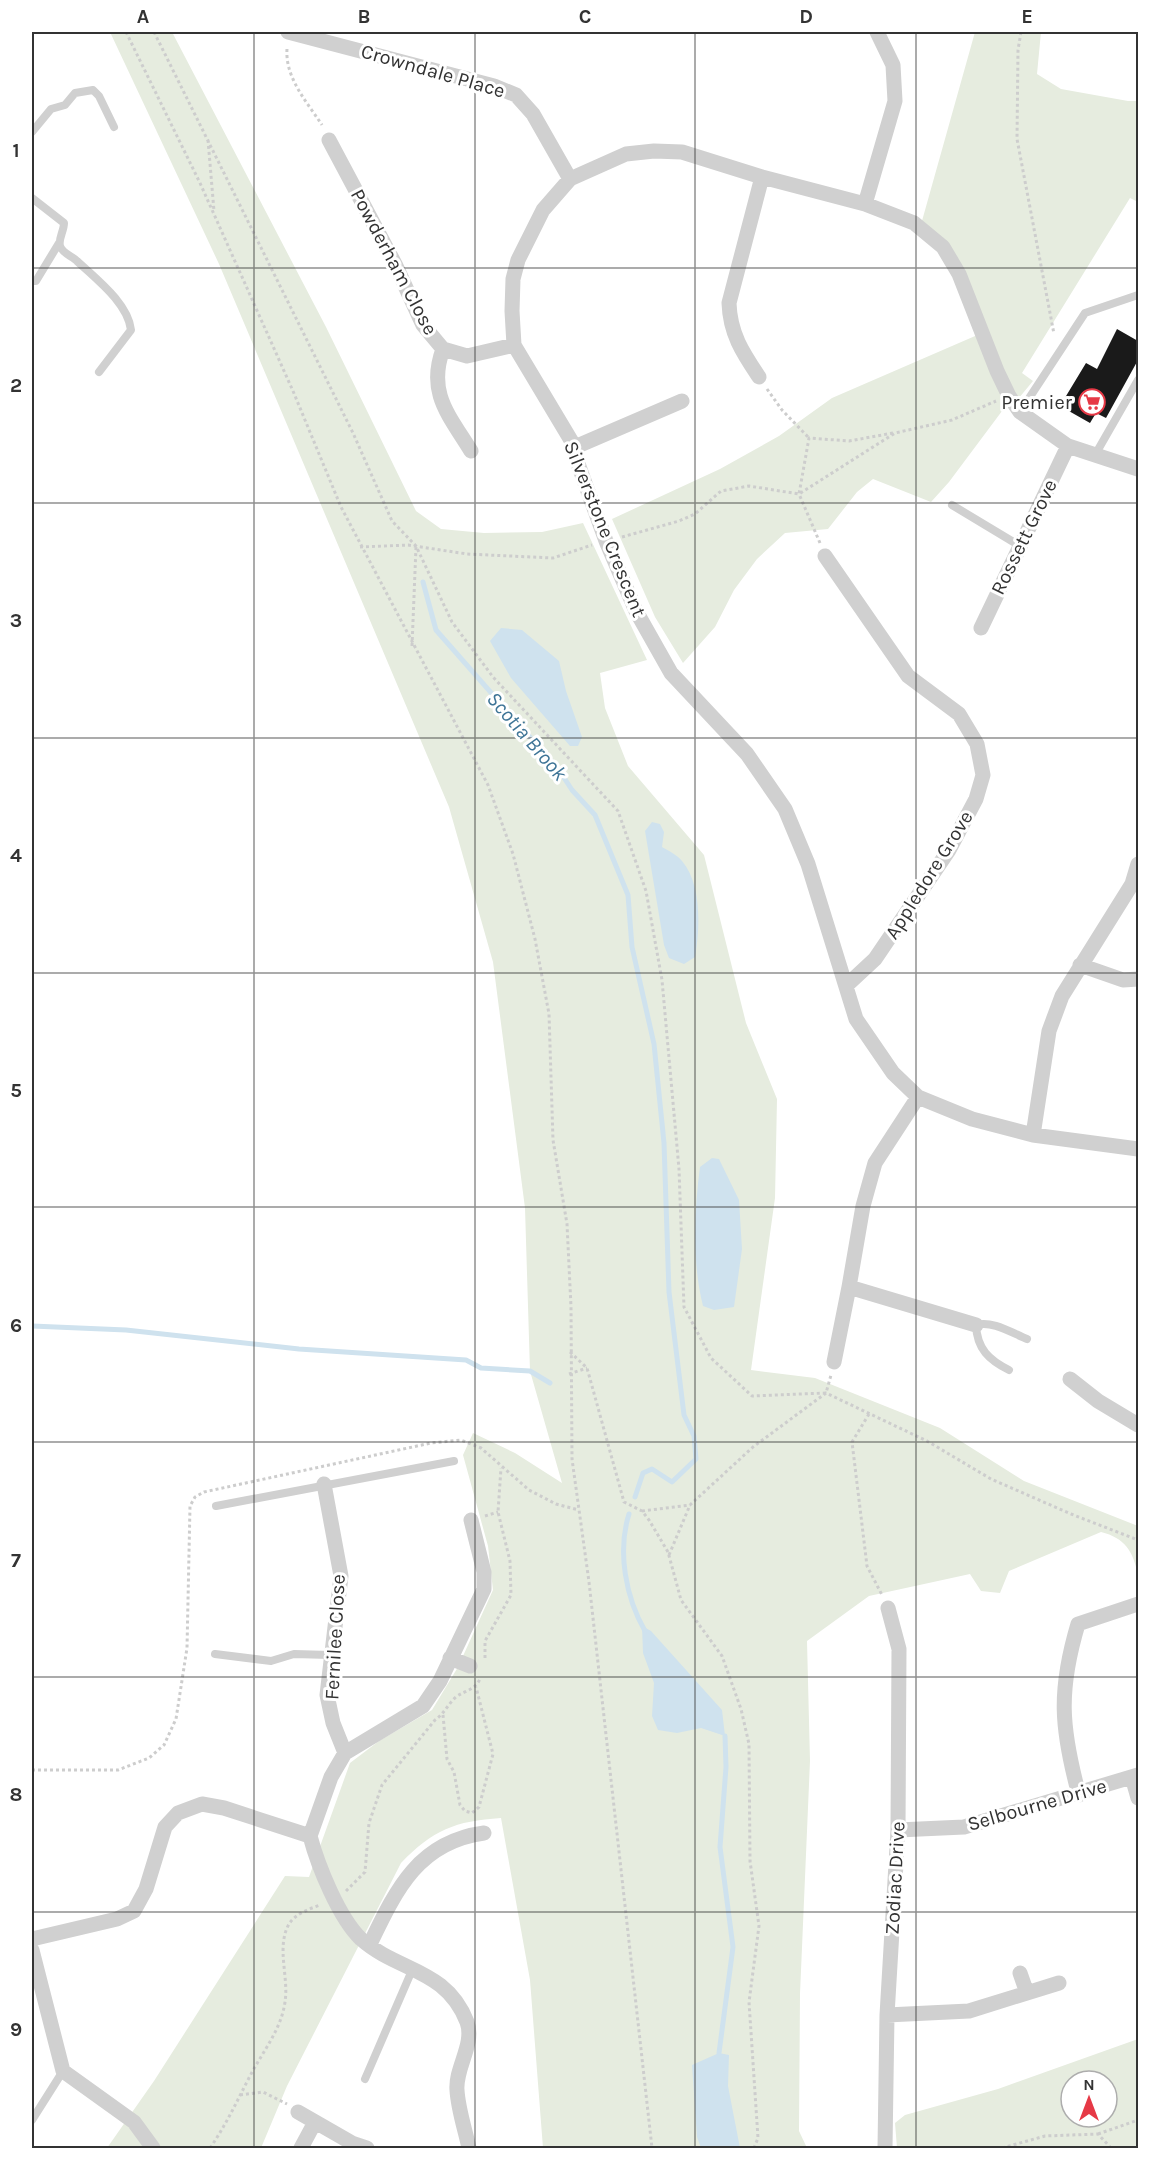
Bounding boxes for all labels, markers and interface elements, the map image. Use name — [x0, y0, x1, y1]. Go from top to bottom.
text: A — [137, 5, 150, 28]
text: B — [358, 5, 370, 28]
text: C — [579, 5, 591, 28]
text: D — [799, 5, 813, 28]
text: E — [1021, 5, 1033, 28]
street label: Crowndale Place — [358, 39, 508, 103]
text: 1 — [12, 139, 20, 162]
street label: Powderham Close — [346, 185, 442, 339]
text: 2 — [10, 374, 22, 397]
supermarket icon: Premier — [1077, 387, 1107, 417]
place label: Premier — [1001, 391, 1073, 414]
street label: Silverstone Crescent — [559, 438, 651, 621]
street label: Rossett Grove — [986, 476, 1062, 598]
text: 3 — [10, 609, 22, 632]
water label: Scotia Brook — [482, 687, 572, 785]
street label: Appledore Grove — [880, 807, 978, 943]
text: 4 — [10, 844, 22, 867]
text: 5 — [10, 1079, 22, 1102]
text: 6 — [10, 1314, 22, 1337]
text: 7 — [11, 1549, 21, 1572]
street label: Fernilee Close — [320, 1574, 350, 1700]
street label: Selbourne Drive — [965, 1774, 1109, 1836]
text: 8 — [10, 1783, 22, 1806]
street label: Zodiac Drive — [881, 1821, 909, 1935]
text: 9 — [10, 2018, 22, 2041]
north arrow — [1059, 2069, 1119, 2129]
text: N — [1083, 2075, 1095, 2094]

